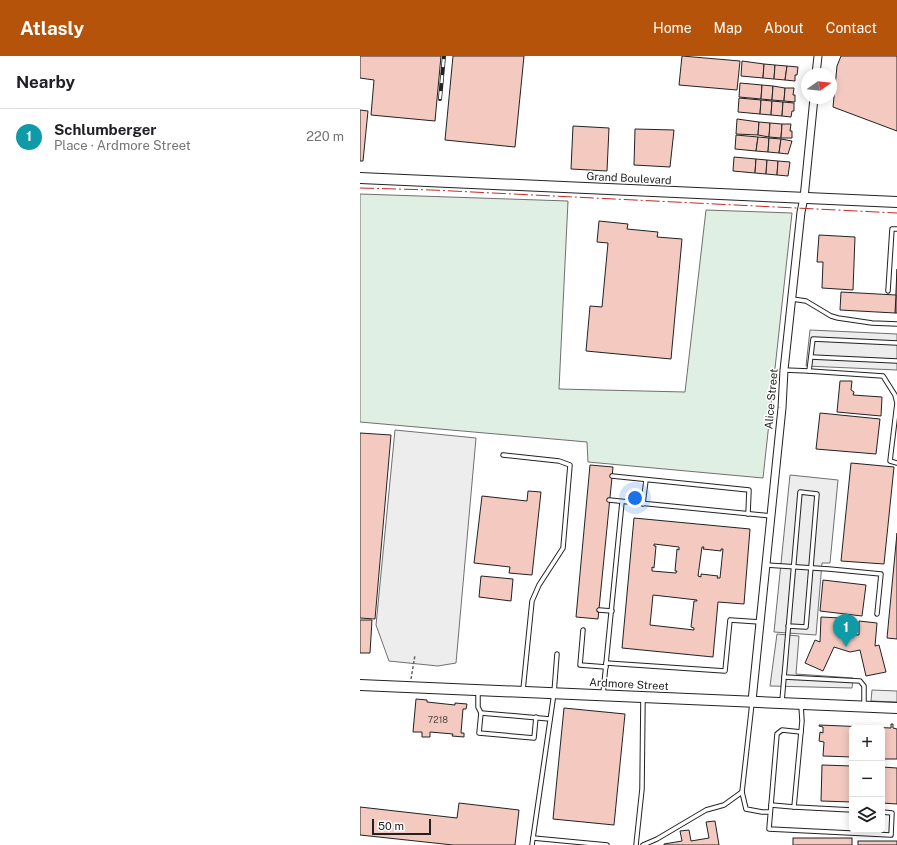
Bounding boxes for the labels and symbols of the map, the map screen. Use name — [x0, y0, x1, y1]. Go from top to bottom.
north arrow — [801, 68, 837, 104]
street label: Grand Boulevard — [586, 170, 672, 186]
street label: Alice Street — [762, 368, 780, 430]
your location — [625, 488, 645, 508]
pin: 1 — [833, 614, 859, 647]
street label: Ardmore Street — [589, 676, 669, 692]
house number: 7218 — [428, 714, 448, 725]
scale bar — [372, 817, 431, 836]

